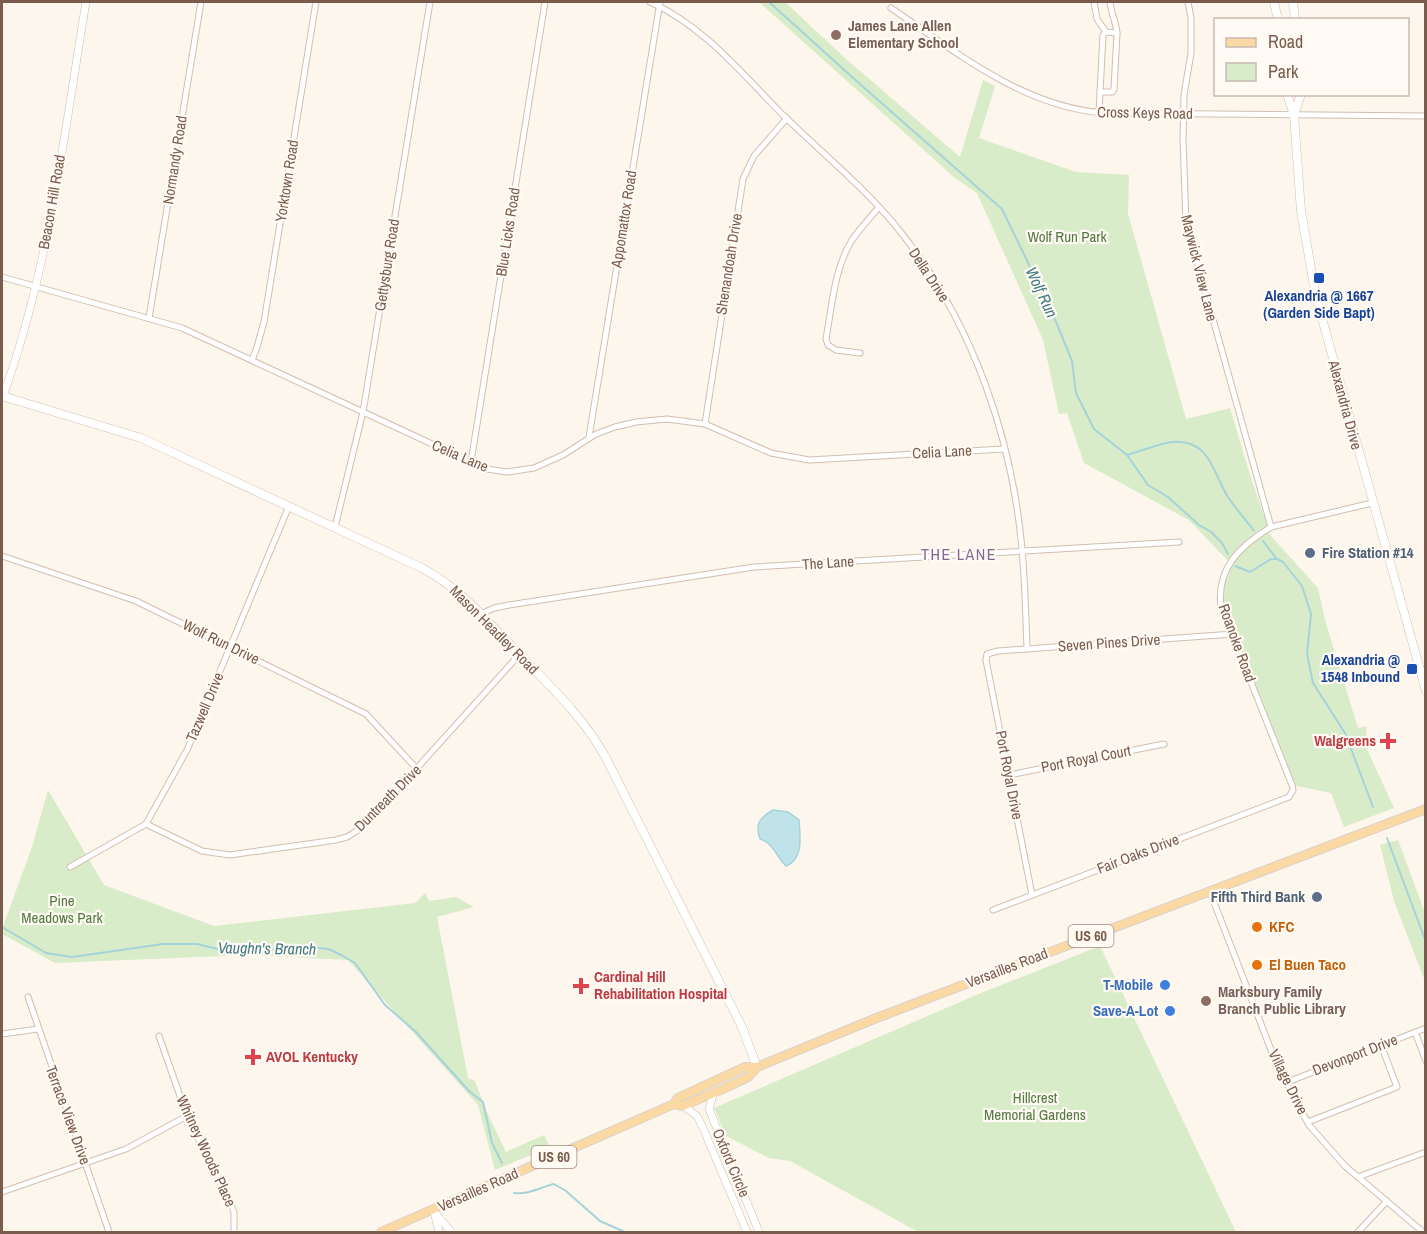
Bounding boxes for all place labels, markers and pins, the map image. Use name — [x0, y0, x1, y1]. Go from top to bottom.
place label: James Lane Allen Elementary School — [848, 15, 959, 53]
marker: James Lane Allen Elementary School — [829, 28, 843, 42]
marker: Alexandria @ 1667 (Garden Side Bapt) — [1312, 271, 1326, 285]
place label: Alexandria @ 1667 (Garden Side Bapt) — [1263, 285, 1375, 323]
place label: Fire Station #14 — [1322, 542, 1414, 563]
marker: Fire Station #14 — [1303, 546, 1317, 560]
place label: Alexandria @ 1548 Inbound — [1321, 649, 1400, 687]
marker: Alexandria @ 1548 Inbound — [1405, 662, 1419, 676]
place label: Walgreens — [1314, 730, 1376, 751]
marker: Walgreens — [1381, 734, 1395, 748]
place label: Fifth Third Bank — [1211, 886, 1305, 907]
marker: Fifth Third Bank — [1310, 890, 1324, 904]
place label: KFC — [1269, 916, 1294, 937]
marker: KFC — [1250, 920, 1264, 934]
place label: El Buen Taco — [1269, 954, 1346, 975]
marker: El Buen Taco — [1250, 958, 1264, 972]
place label: Cardinal Hill Rehabilitation Hospital — [594, 966, 727, 1004]
place label: T-Mobile — [1103, 974, 1153, 995]
marker: Cardinal Hill Rehabilitation Hospital — [572, 977, 590, 995]
marker: T-Mobile — [1158, 978, 1172, 992]
place label: Marksbury Family Branch Public Library — [1218, 981, 1346, 1019]
marker: Marksbury Family Branch Public Library — [1199, 994, 1213, 1008]
place label: Save-A-Lot — [1093, 1000, 1158, 1021]
marker: Save-A-Lot — [1163, 1004, 1177, 1018]
place label: AVOL Kentucky — [266, 1046, 358, 1067]
marker: AVOL Kentucky — [244, 1048, 262, 1066]

